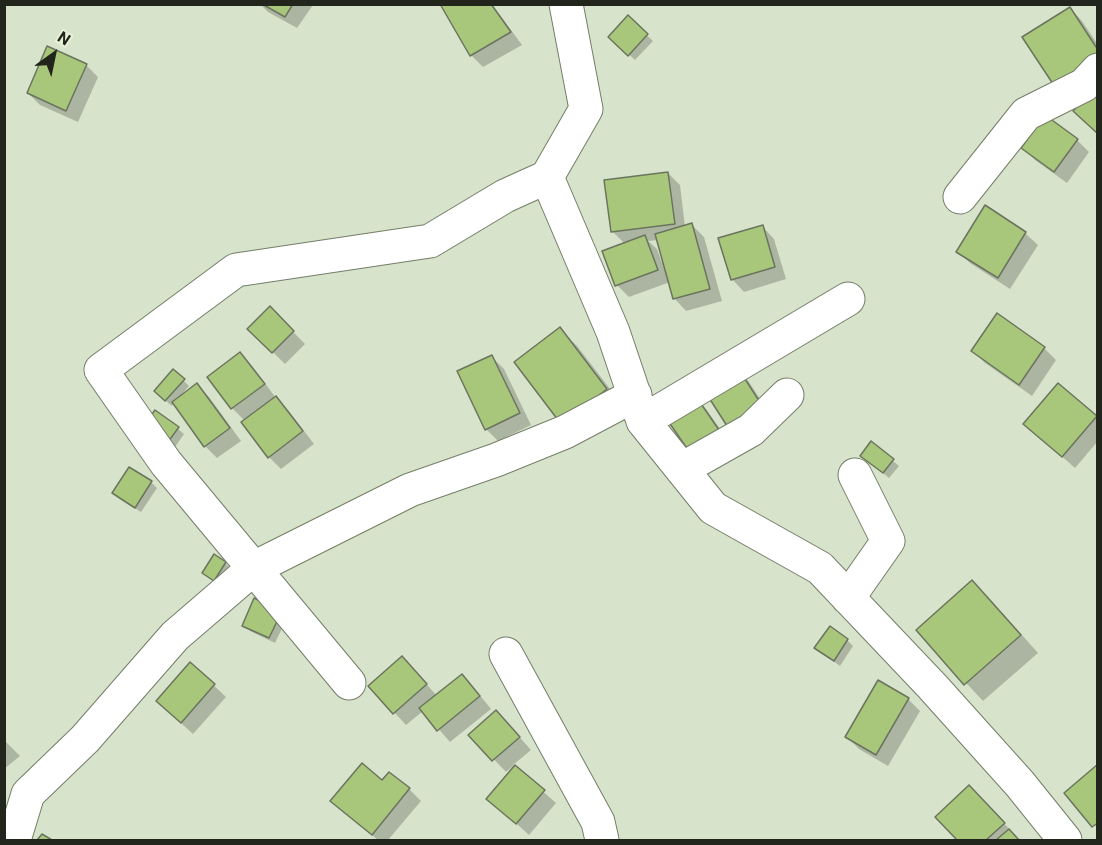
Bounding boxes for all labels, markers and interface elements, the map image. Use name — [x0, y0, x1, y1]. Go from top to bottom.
north arrow — [24, 24, 84, 84]
text: N — [54, 27, 74, 50]

